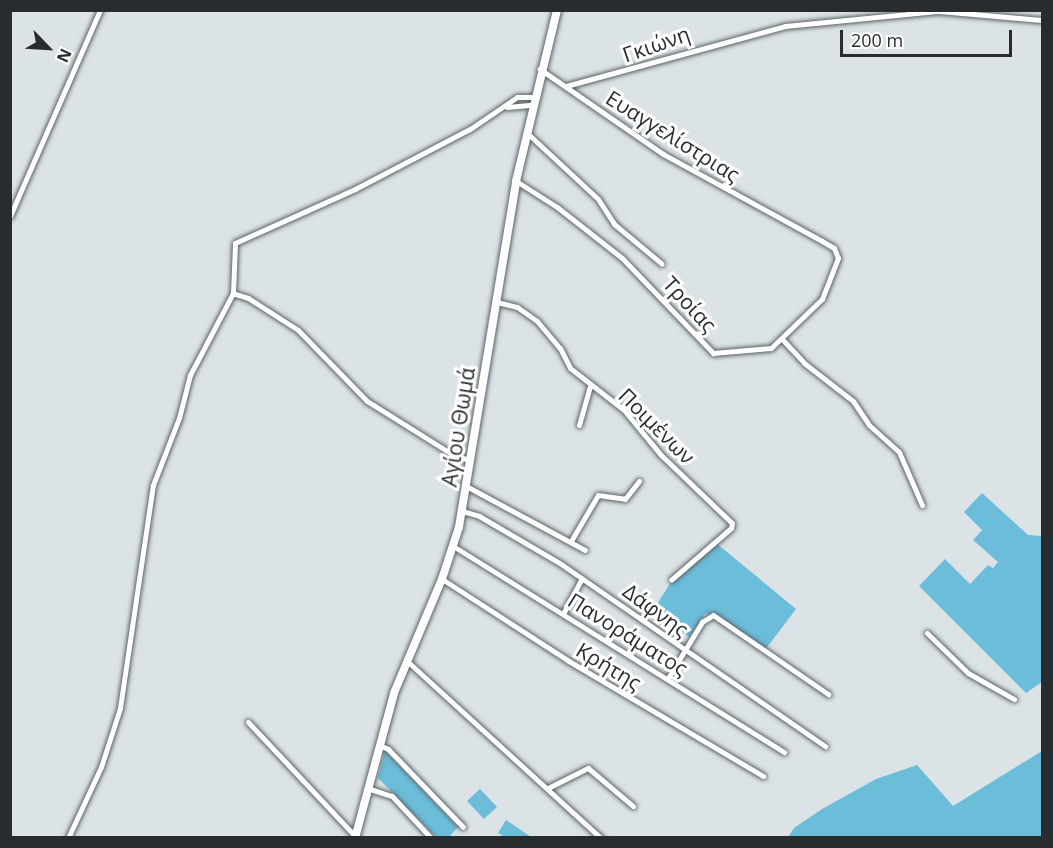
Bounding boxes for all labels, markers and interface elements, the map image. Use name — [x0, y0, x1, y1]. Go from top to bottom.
north arrow — [18, 18, 78, 78]
scale bar — [843, 18, 1016, 56]
street label: Γκιώνη — [619, 21, 693, 67]
text: 200 m — [851, 28, 903, 52]
text: N — [52, 45, 77, 66]
street label: Ευαγγελίστριας — [602, 85, 744, 187]
street label: Τροίας — [658, 271, 722, 337]
street label: Αγίου Θωμά — [436, 366, 480, 488]
street label: Ποιμένων — [614, 383, 700, 469]
street label: Δάφνης — [618, 578, 694, 642]
street label: Πανοράματος — [564, 587, 692, 681]
street label: Κρήτης — [572, 637, 646, 695]

